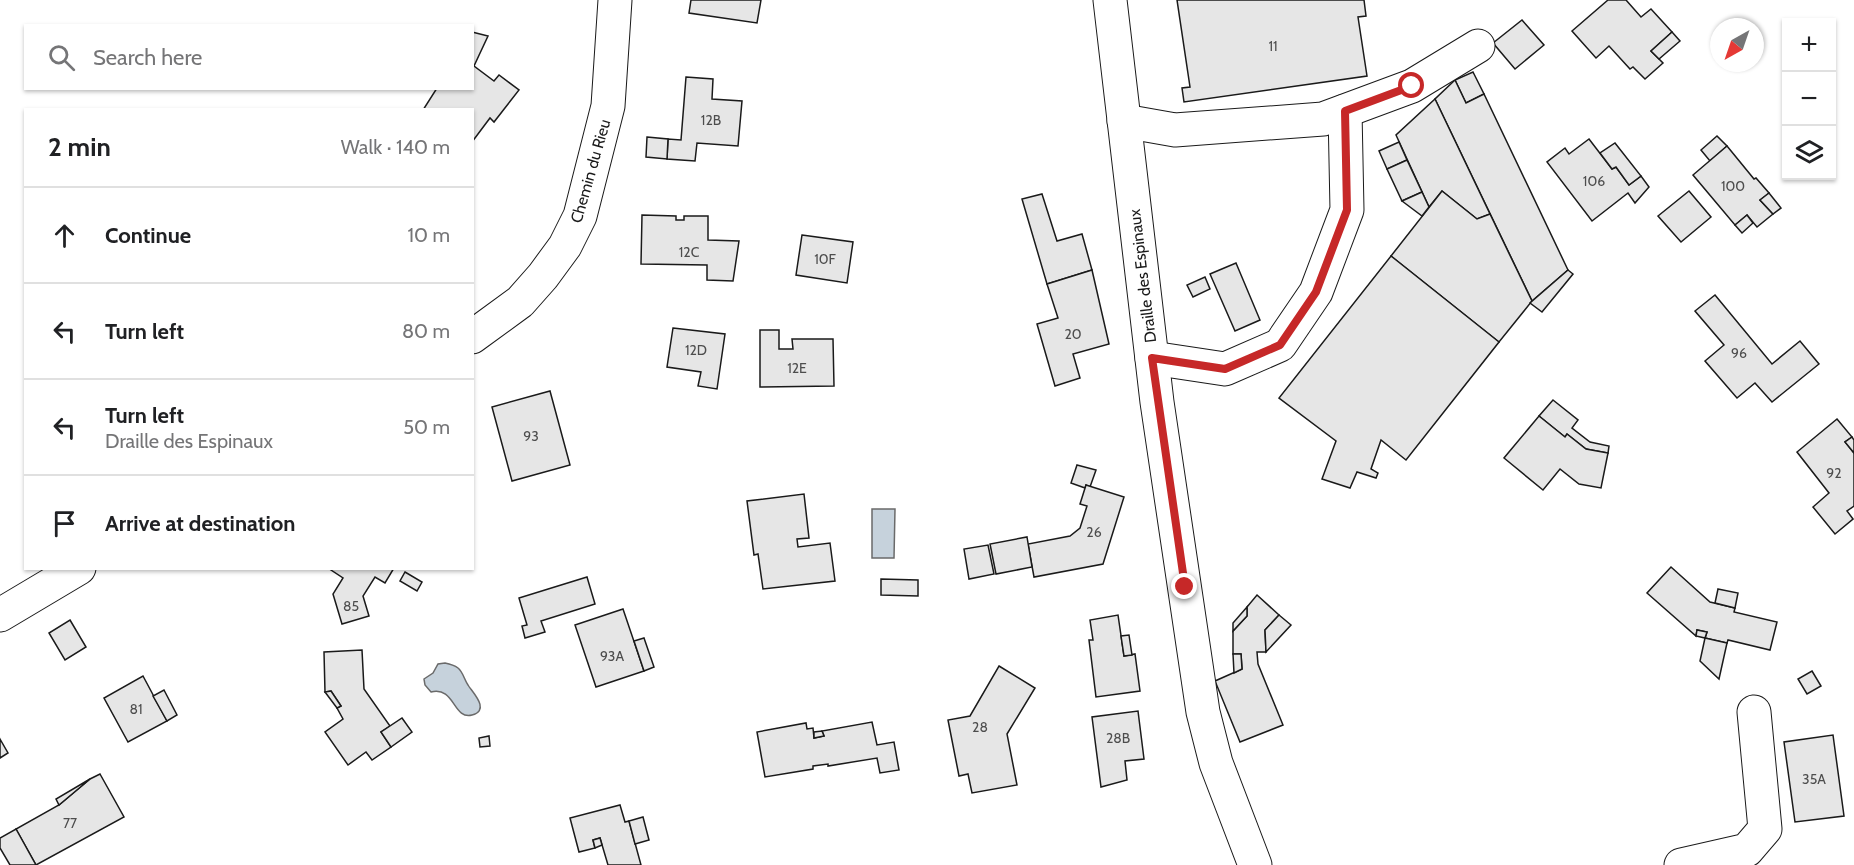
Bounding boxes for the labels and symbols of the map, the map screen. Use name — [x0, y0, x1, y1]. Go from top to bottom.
north arrow — [1710, 18, 1764, 72]
house number: 11 — [1268, 37, 1278, 55]
route start — [1398, 72, 1424, 98]
house number: 12B — [701, 111, 721, 129]
street label: Chemin du Rieu — [567, 117, 614, 225]
house number: 106 — [1583, 172, 1605, 190]
house number: 100 — [1721, 177, 1745, 195]
street label: Draille des Espinaux — [1125, 208, 1160, 344]
house number: 12C — [679, 243, 700, 261]
house number: 10F — [814, 250, 837, 268]
house number: 20 — [1064, 325, 1082, 343]
house number: 12D — [685, 341, 707, 359]
house number: 96 — [1731, 344, 1747, 362]
house number: 12E — [787, 359, 807, 377]
house number: 93 — [523, 427, 539, 445]
house number: 92 — [1826, 464, 1842, 482]
house number: 26 — [1086, 523, 1102, 541]
route end — [1171, 573, 1197, 599]
house number: 85 — [343, 597, 359, 615]
house number: 93A — [600, 647, 624, 665]
house number: 81 — [129, 700, 143, 718]
house number: 28 — [972, 718, 988, 736]
house number: 28B — [1106, 729, 1130, 747]
house number: 35A — [1802, 770, 1826, 788]
house number: 77 — [63, 814, 77, 832]

